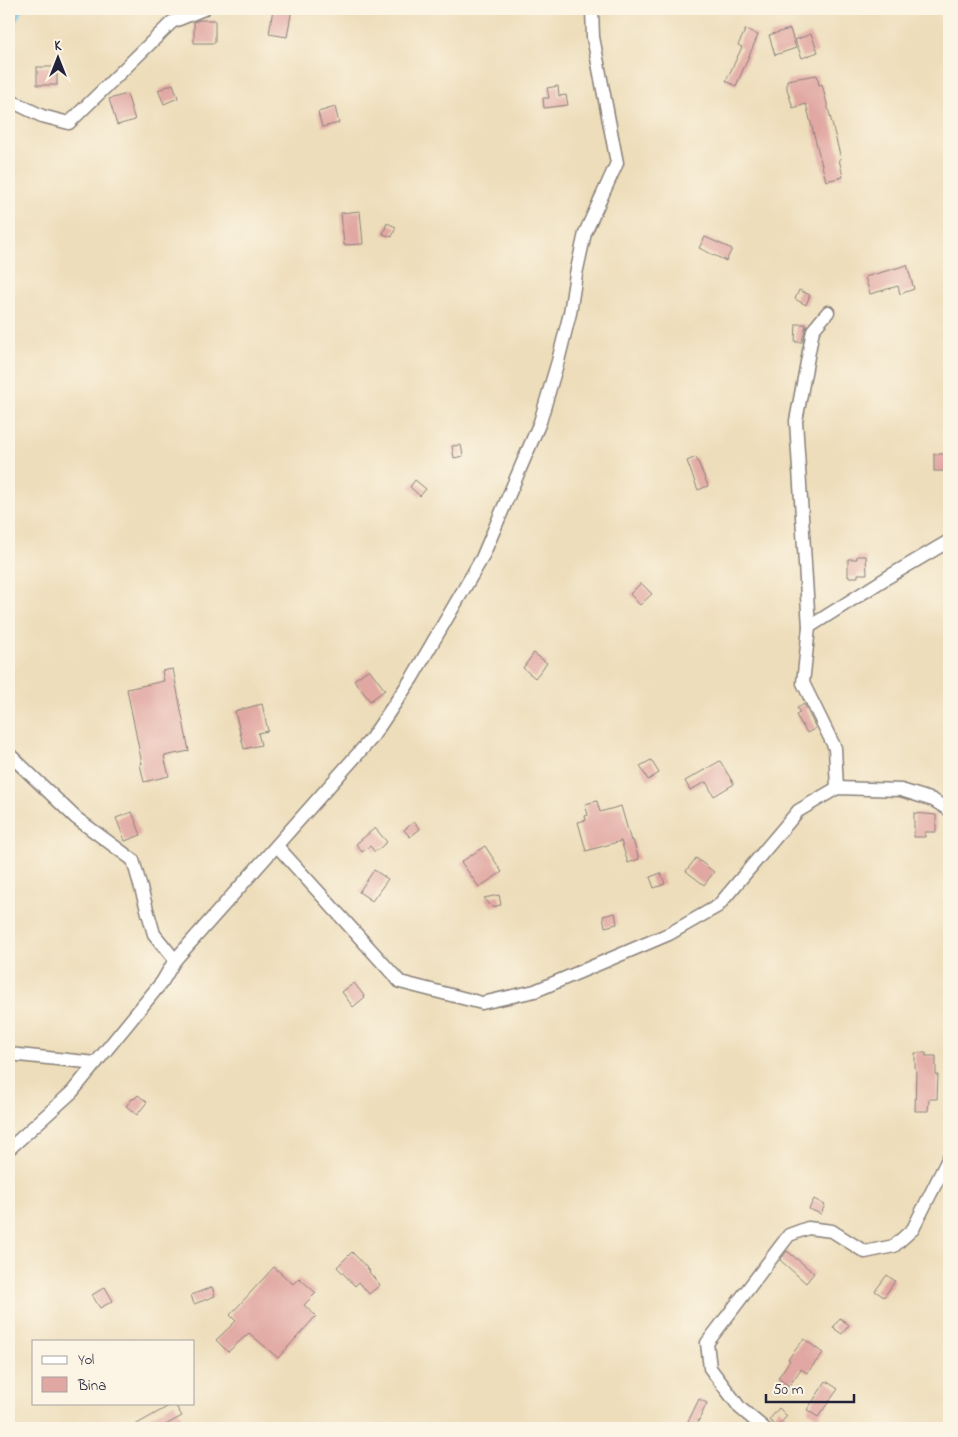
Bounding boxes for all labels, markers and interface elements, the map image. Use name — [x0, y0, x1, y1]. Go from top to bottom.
north arrow — [32, 32, 82, 82]
text: K — [55, 36, 63, 57]
legend — [32, 1340, 195, 1404]
text: Yol — [78, 1349, 94, 1371]
scale bar — [766, 1372, 853, 1404]
text: Bina — [77, 1375, 106, 1397]
text: 50 m — [773, 1379, 804, 1401]

